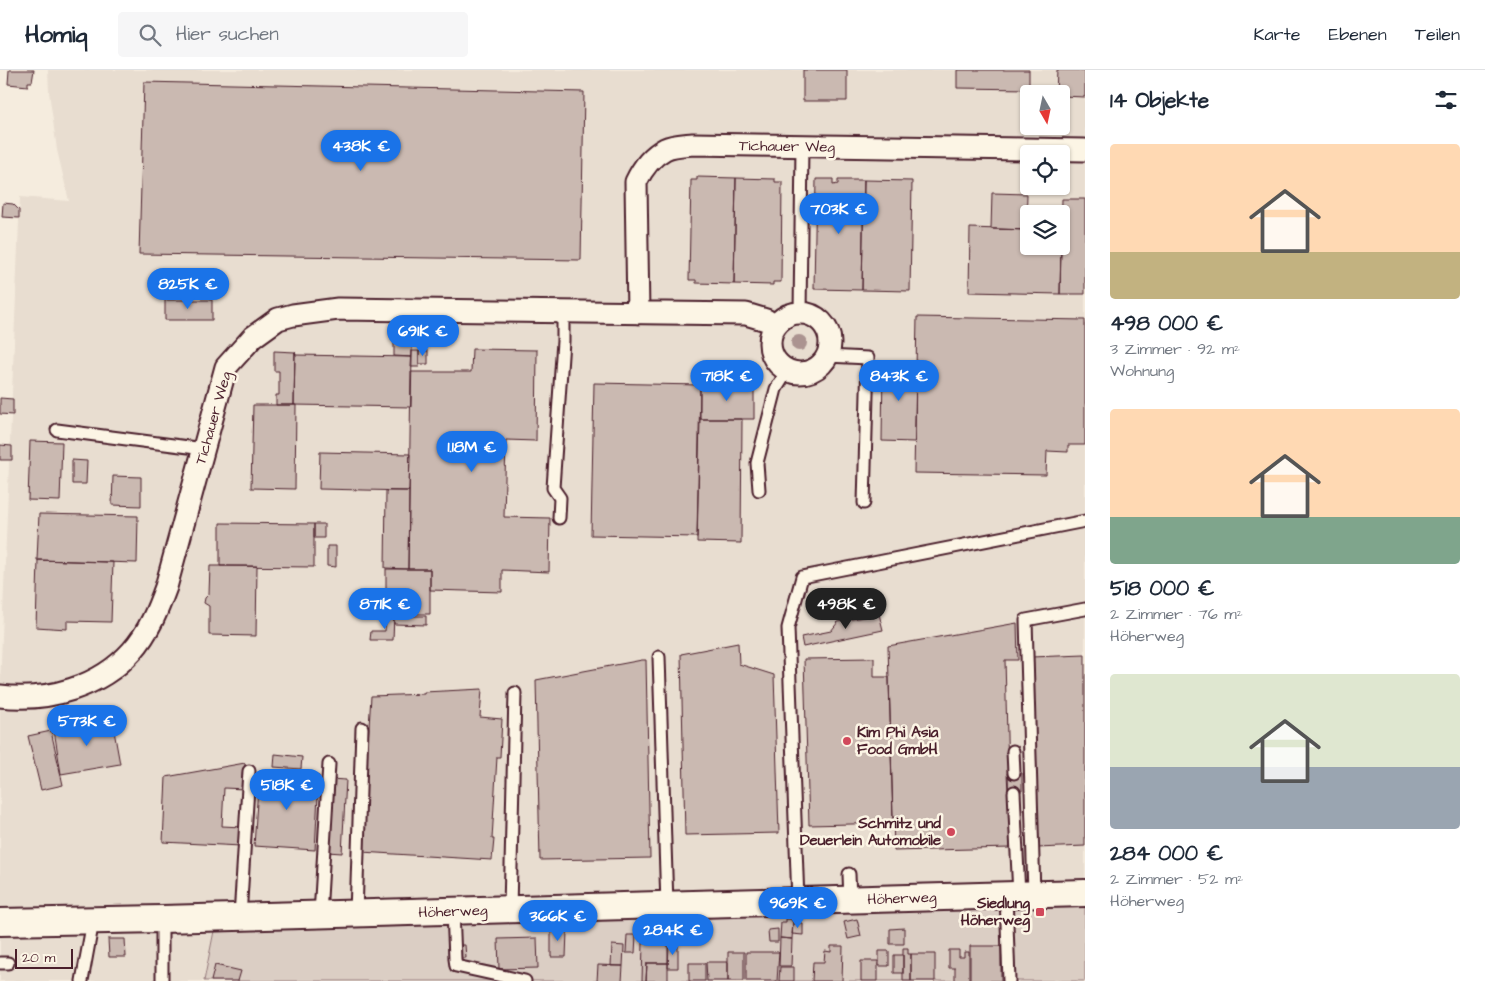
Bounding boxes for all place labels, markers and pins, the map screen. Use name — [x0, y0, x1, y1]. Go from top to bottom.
pin: 438K € — [320, 129, 402, 172]
pin: 703K € — [798, 192, 880, 235]
pin: 825K € — [147, 268, 229, 310]
pin: 691K € — [382, 314, 464, 357]
pin: 718K € — [686, 360, 768, 402]
pin: 843K € — [858, 360, 940, 402]
pin: 1.18M € — [426, 430, 518, 473]
pin: 871K € — [344, 588, 426, 630]
pin: 498K € — [805, 588, 887, 630]
pin: 573K € — [46, 704, 128, 747]
place label: Kim Phi Asia Food GmbH — [857, 722, 939, 760]
marker: Kim Phi Asia Food GmbH — [841, 735, 853, 747]
pin: 518K € — [246, 768, 328, 811]
place label: Schmitz und Deuerlein Automobile — [800, 813, 941, 851]
marker: Schmitz und Deuerlein Automobile — [945, 826, 957, 838]
pin: 969K € — [757, 886, 839, 929]
place label: Siedlung Höherweg — [961, 893, 1030, 933]
pin: 366K € — [517, 900, 599, 942]
marker: Siedlung Höherweg — [1034, 906, 1046, 918]
pin: 284K € — [632, 914, 714, 956]

